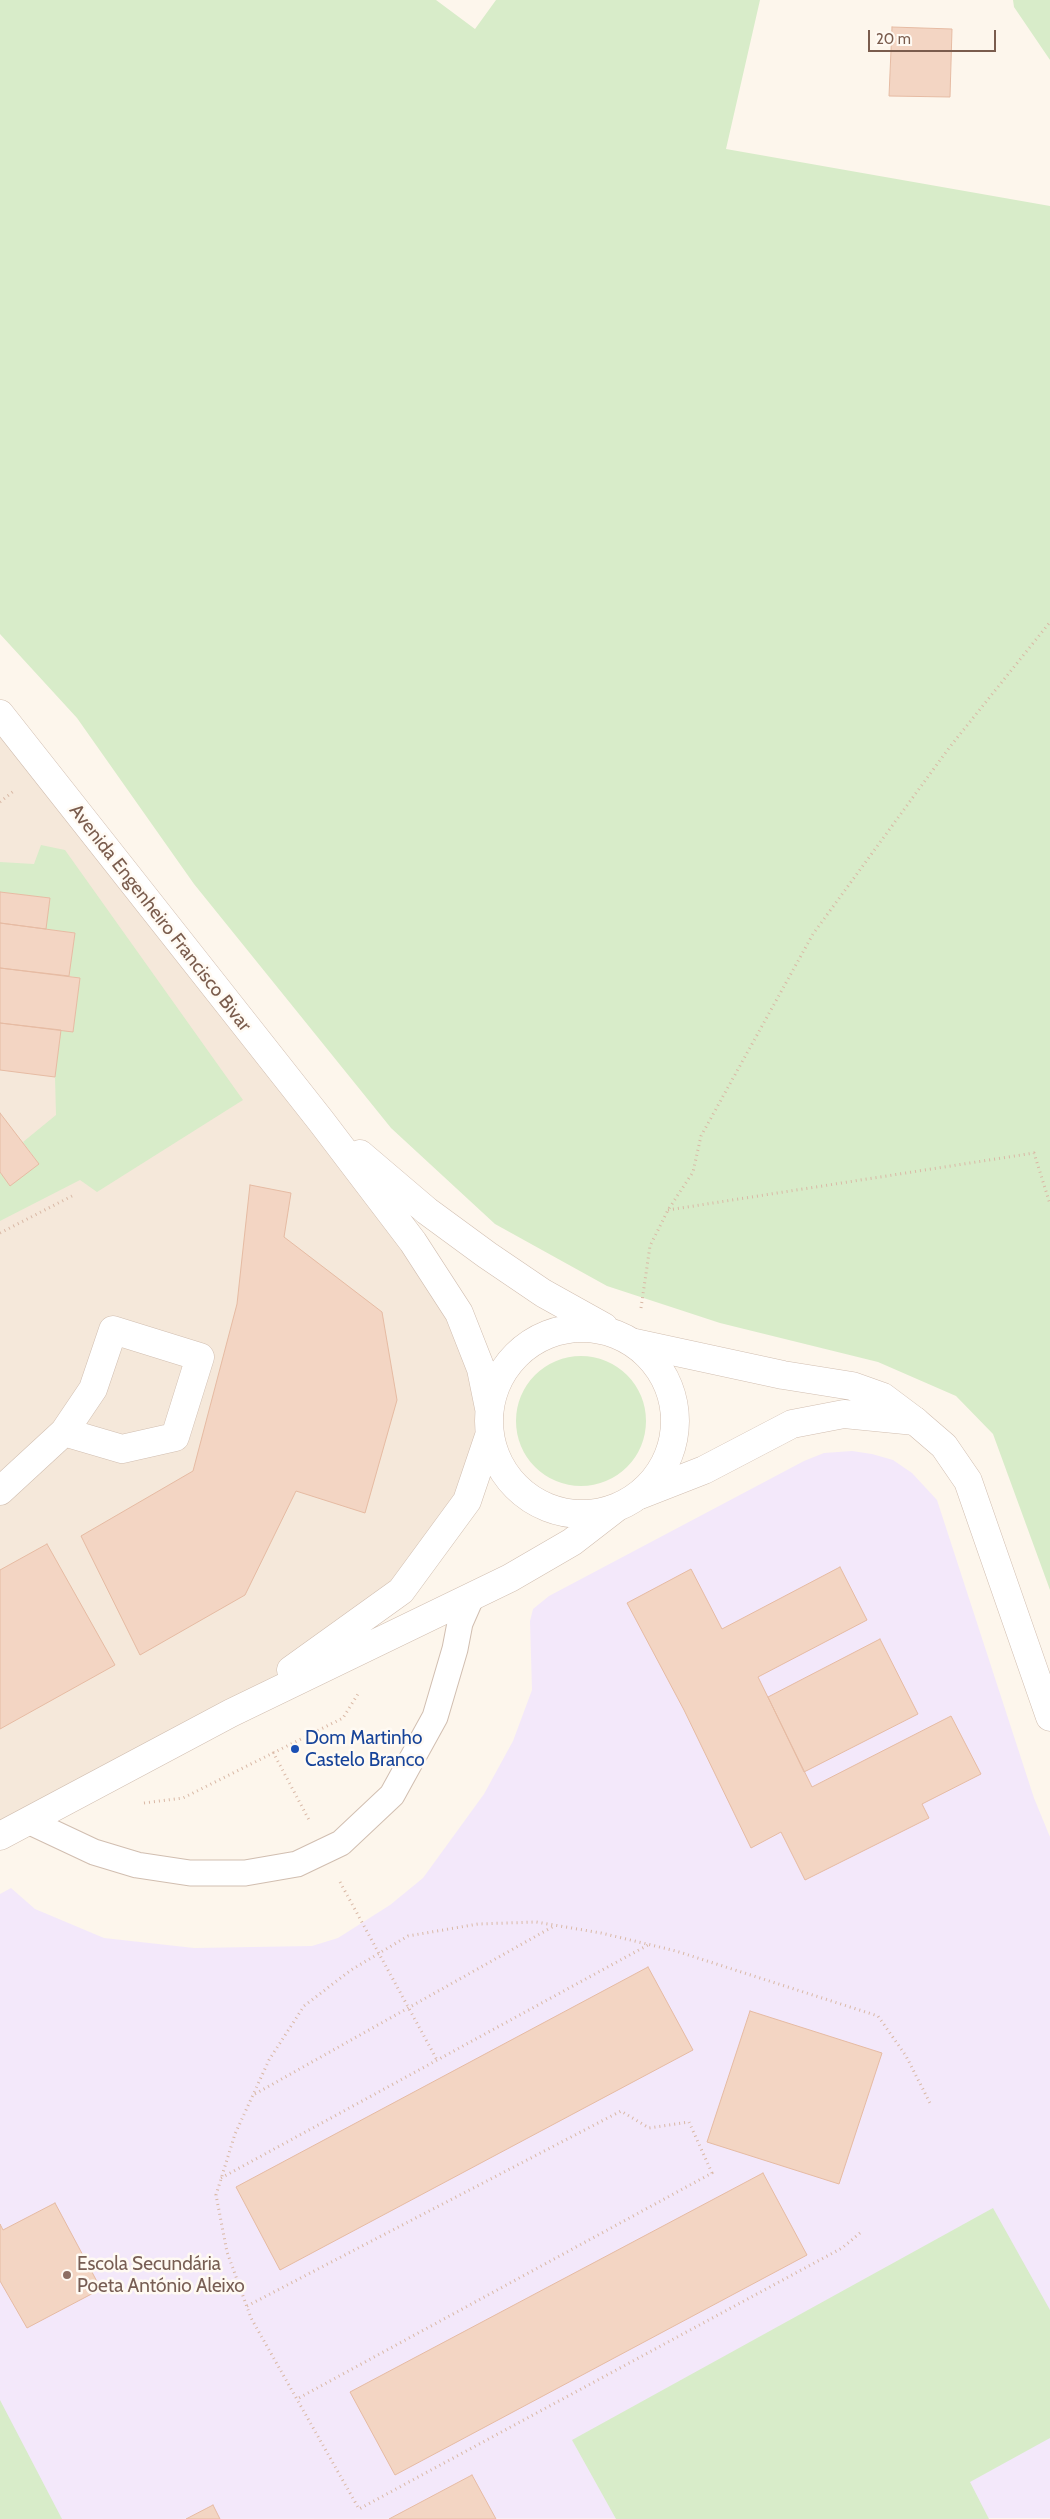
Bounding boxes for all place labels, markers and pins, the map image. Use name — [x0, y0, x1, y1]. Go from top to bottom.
place label: Dom Martinho Castelo Branco — [305, 1727, 425, 1771]
marker: Dom Martinho Castelo Branco — [289, 1743, 301, 1755]
place label: Escola Secundária Poeta António Aleixo — [77, 2253, 245, 2297]
marker: Escola Secundária Poeta António Aleixo — [61, 2269, 73, 2281]

